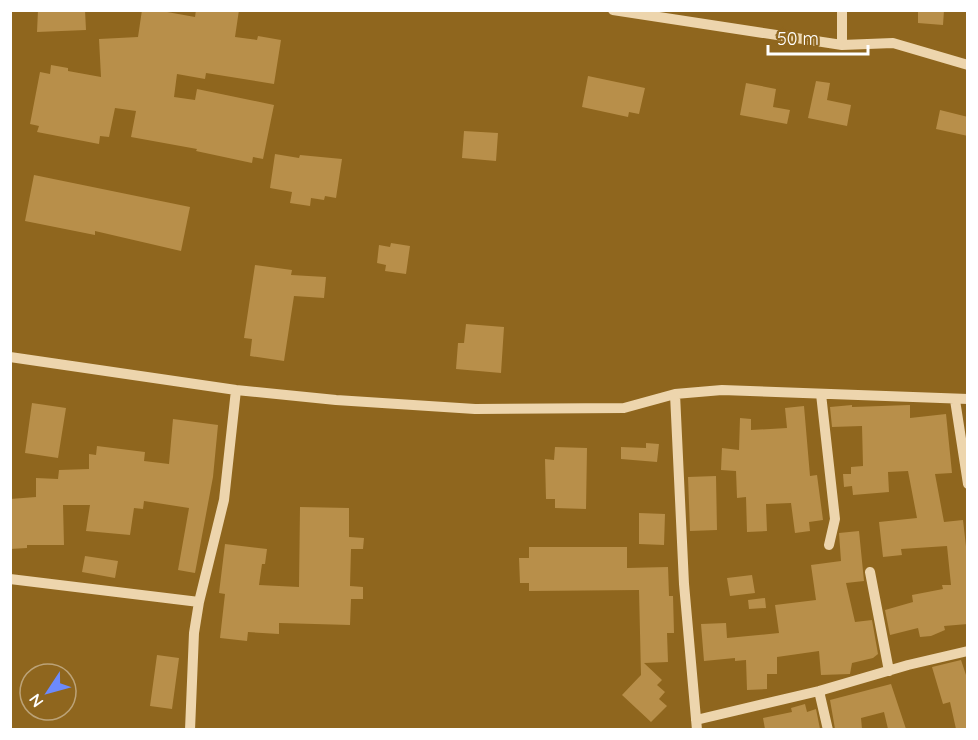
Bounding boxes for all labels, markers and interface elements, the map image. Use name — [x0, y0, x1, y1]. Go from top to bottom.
scale bar — [768, 18, 868, 56]
text: 50 m — [777, 27, 819, 50]
north arrow — [18, 662, 78, 722]
text: N — [24, 690, 47, 711]

